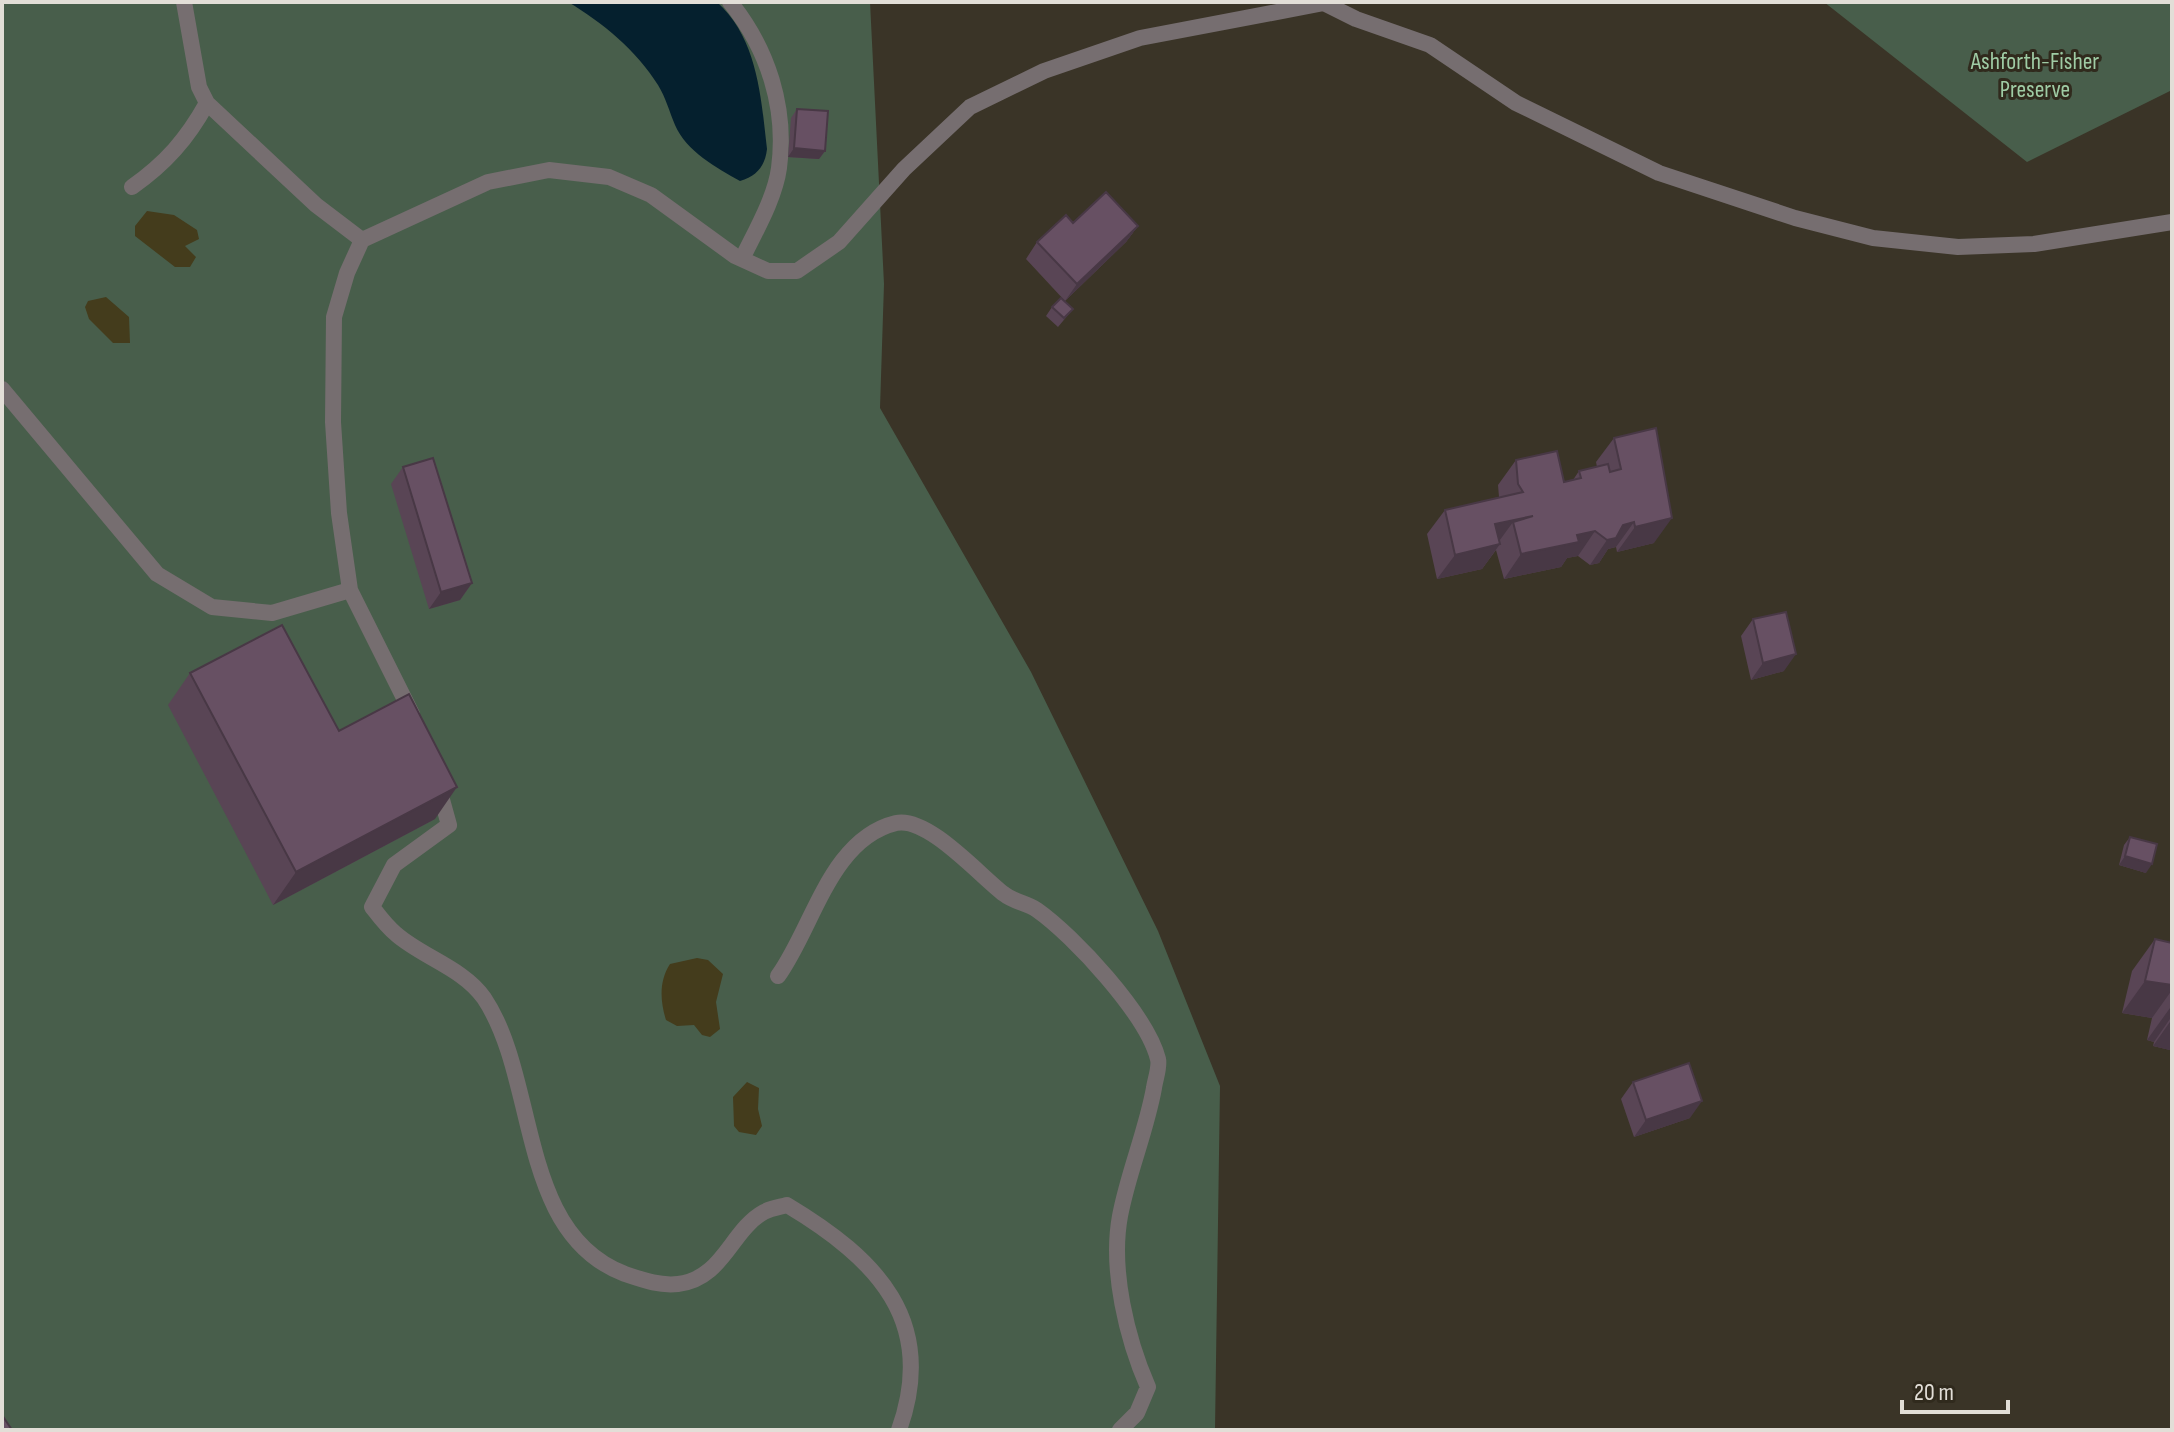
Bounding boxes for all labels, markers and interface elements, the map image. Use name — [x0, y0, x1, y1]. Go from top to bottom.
park label: Ashforth-Fisher Preserve — [1970, 47, 2099, 104]
scale bar — [1902, 1364, 2008, 1414]
text: 20 m — [1914, 1378, 1954, 1407]

